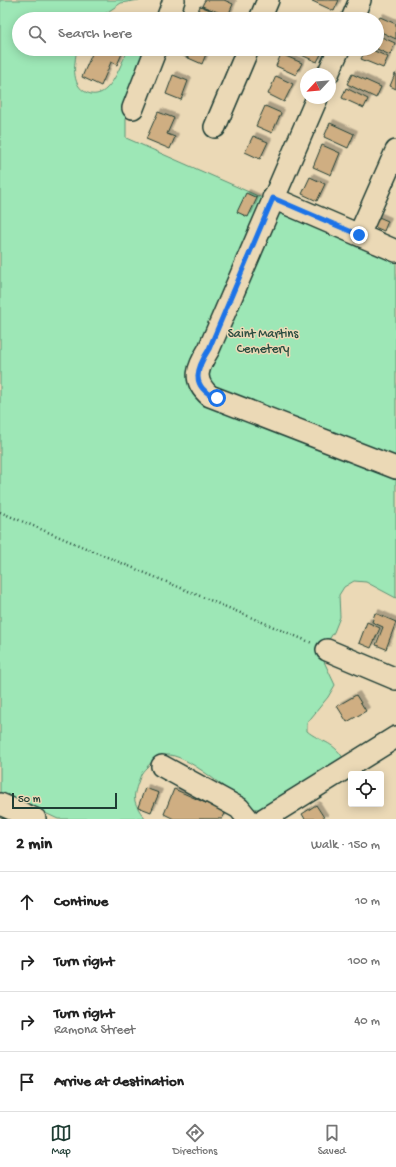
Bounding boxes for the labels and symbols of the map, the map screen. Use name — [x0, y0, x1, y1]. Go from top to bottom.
north arrow — [300, 68, 336, 104]
route end — [350, 226, 368, 244]
park label: Saint Martins Cemetery — [228, 327, 299, 357]
route start — [208, 389, 226, 407]
scale bar — [12, 791, 117, 810]

